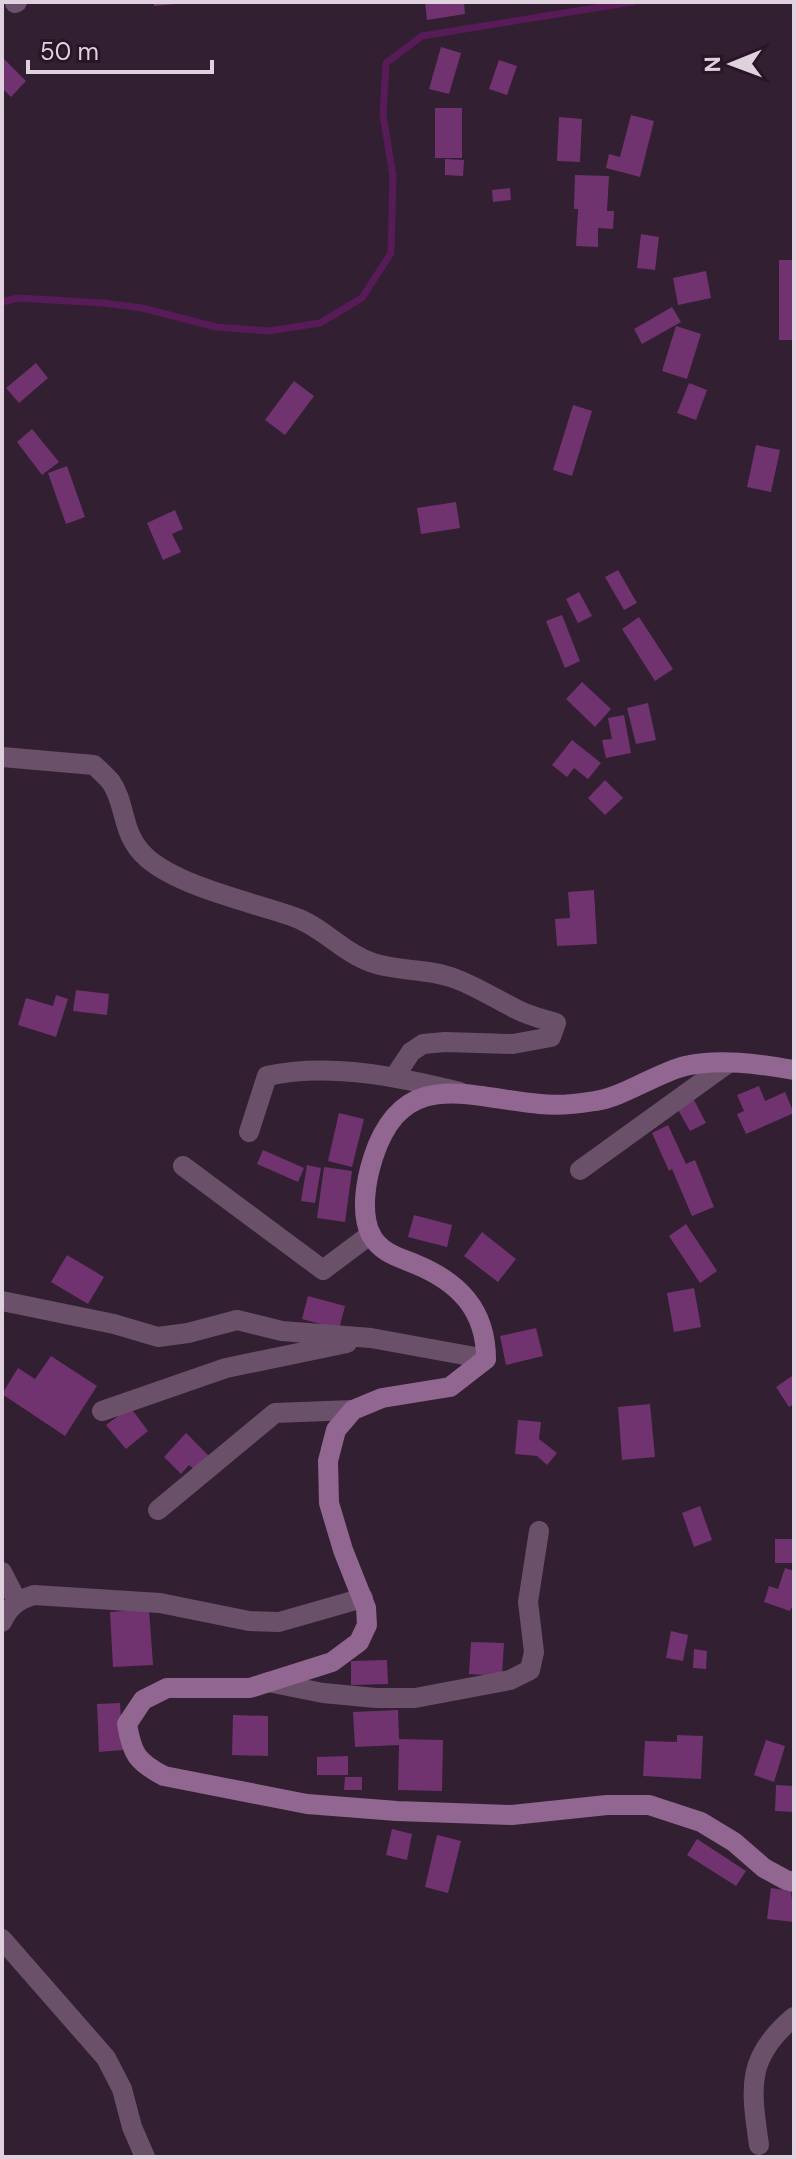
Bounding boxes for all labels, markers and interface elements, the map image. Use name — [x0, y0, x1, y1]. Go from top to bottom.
scale bar — [28, 24, 212, 74]
north arrow — [692, 24, 772, 104]
text: 50 m — [40, 36, 99, 67]
text: N — [698, 56, 727, 73]

